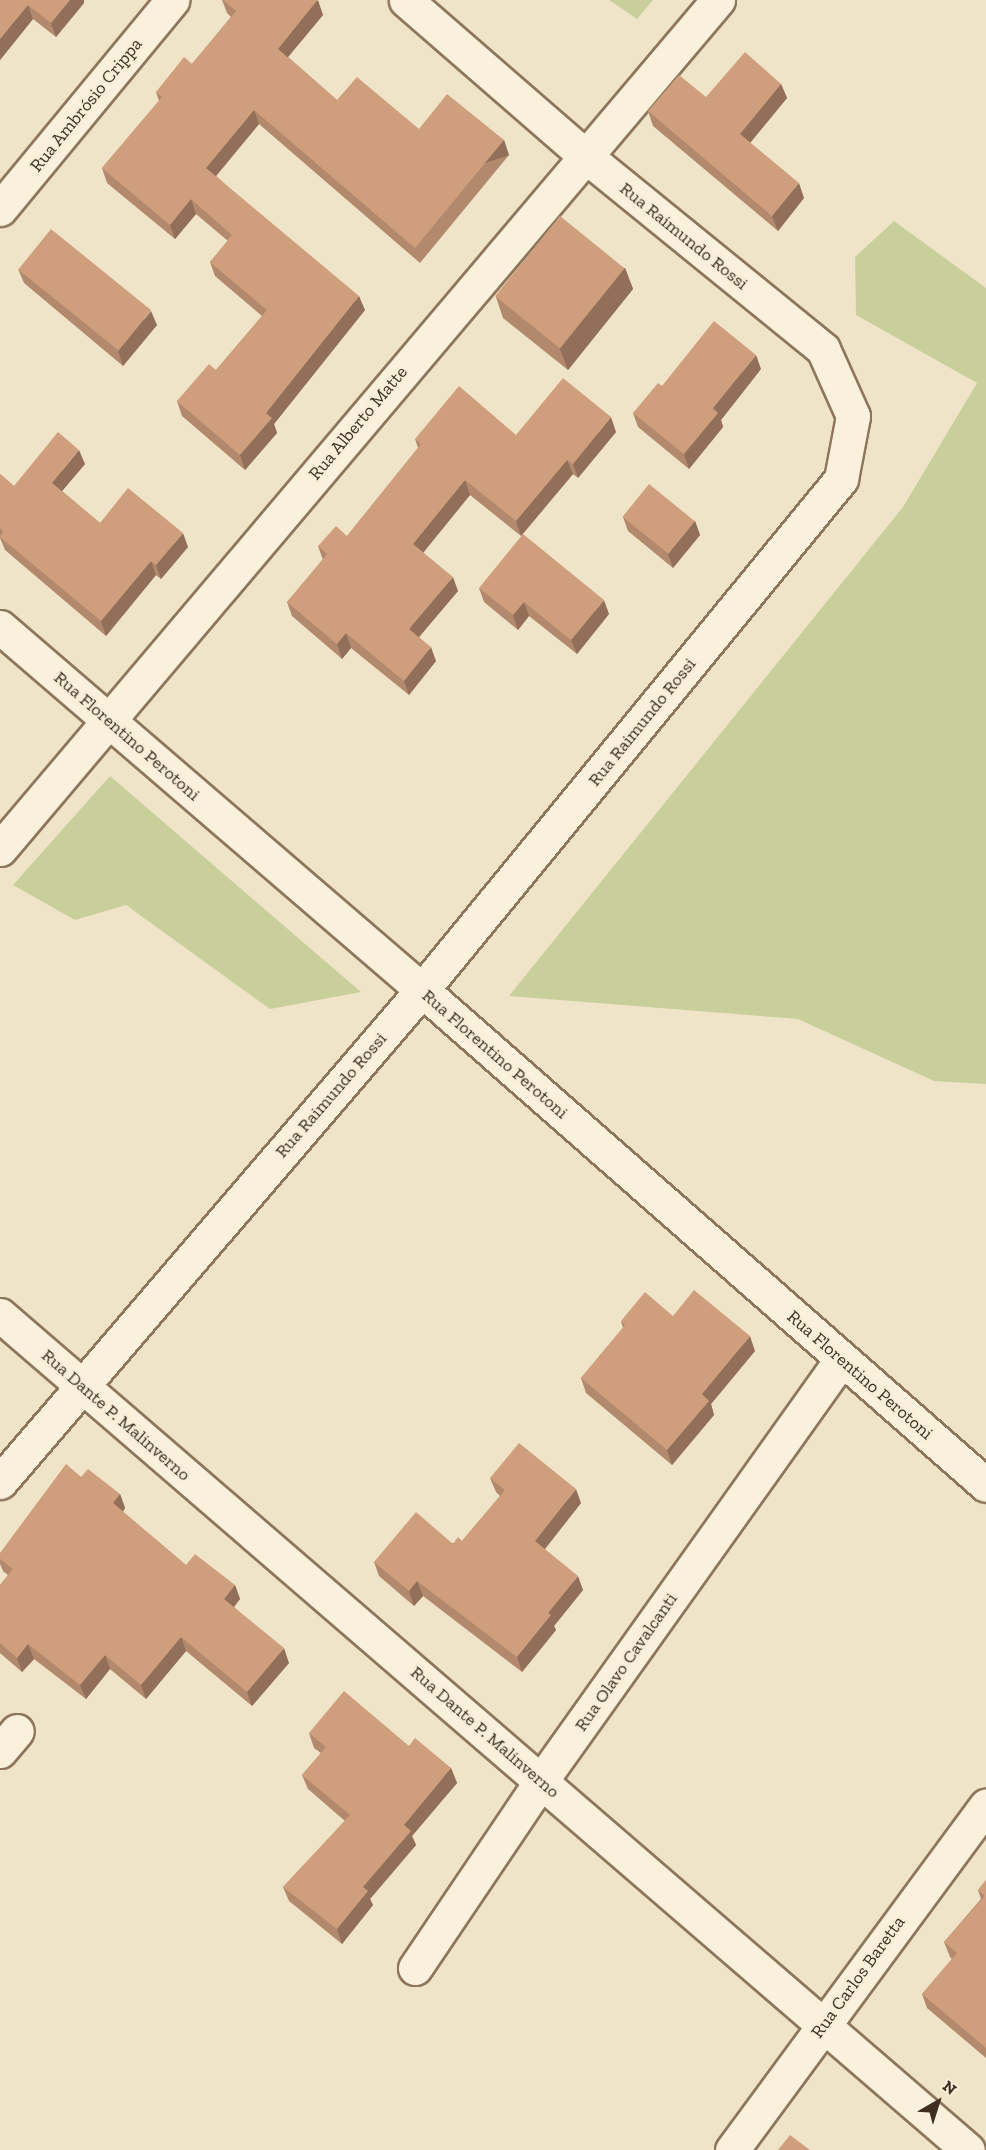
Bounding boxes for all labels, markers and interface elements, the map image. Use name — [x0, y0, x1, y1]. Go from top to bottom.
street label: Rua Ambrósio Crippa — [25, 33, 147, 177]
street label: Rua Raimundo Rossi — [615, 178, 753, 294]
street label: Rua Alberto Matte — [304, 362, 412, 484]
street label: Rua Raimundo Rossi — [584, 653, 700, 791]
street label: Rua Florentino Perotoni — [50, 667, 204, 805]
street label: Rua Florentino Perotoni — [418, 985, 572, 1123]
street label: Rua Raimundo Rossi — [271, 1028, 391, 1162]
street label: Rua Florentino Perotoni — [783, 1306, 937, 1444]
street label: Rua Dante P. Malinverno — [37, 1344, 195, 1486]
street label: Rua Olavo Cavalcanti — [570, 1589, 682, 1735]
street label: Rua Dante P. Malinverno — [406, 1661, 564, 1803]
street label: Rua Carlos Baretta — [807, 1912, 909, 2042]
north arrow — [908, 2072, 968, 2132]
text: N — [939, 2076, 960, 2099]

